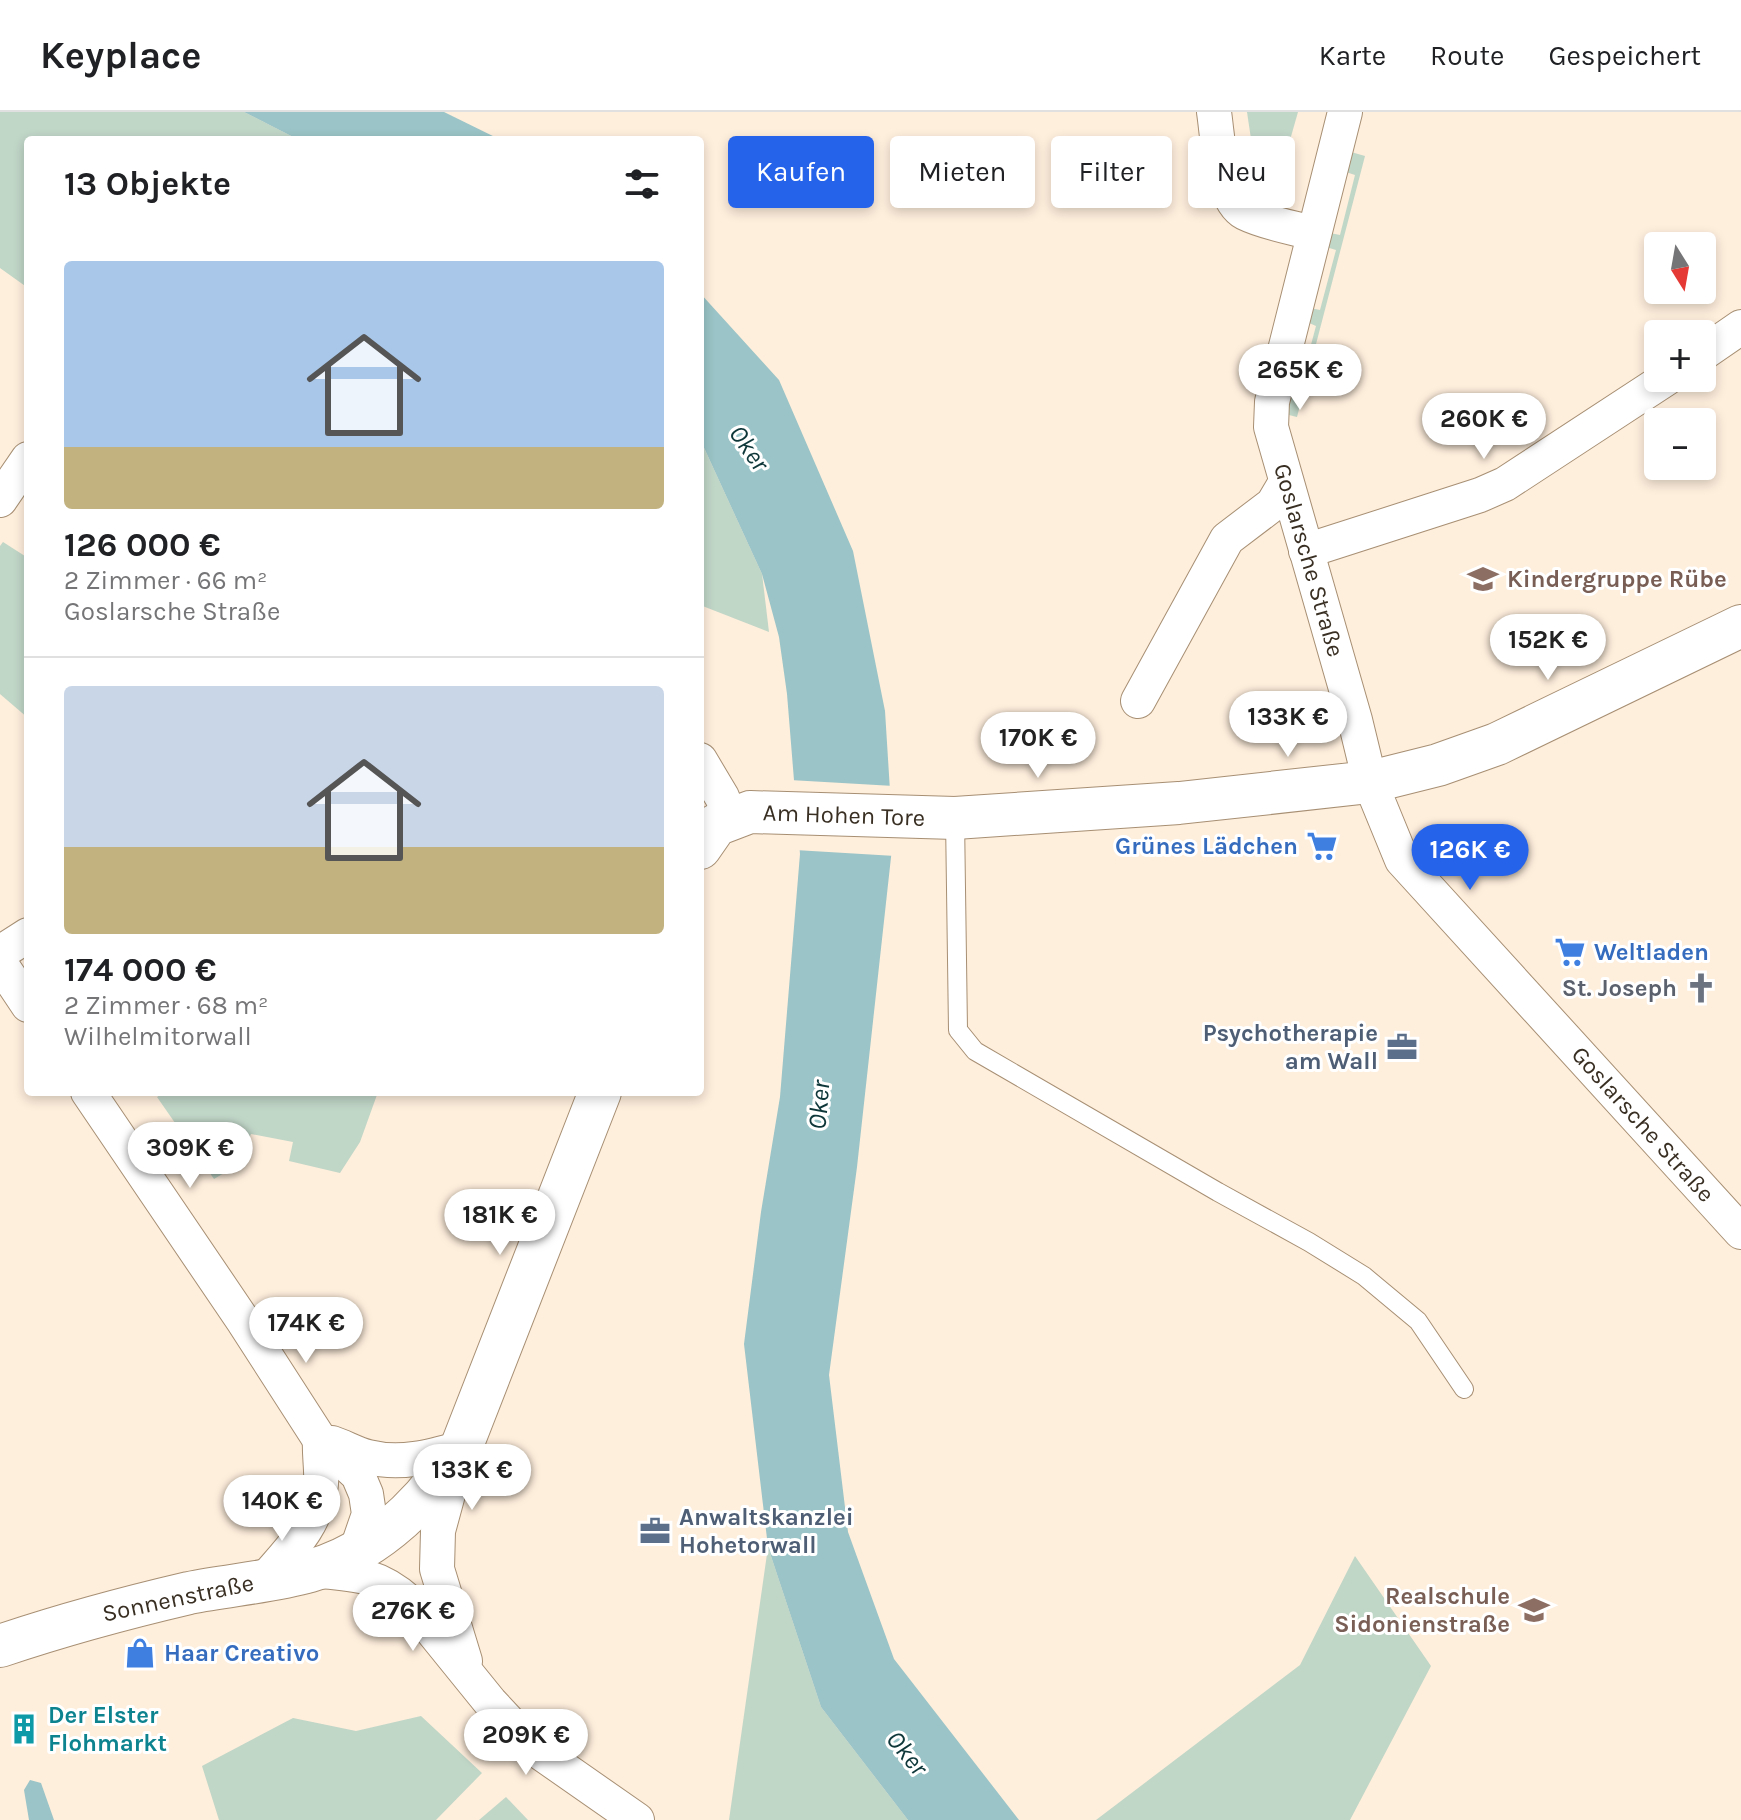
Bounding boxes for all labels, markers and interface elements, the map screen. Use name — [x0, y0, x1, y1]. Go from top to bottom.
text: Keyplace — [40, 33, 201, 78]
text: Karte — [1319, 39, 1386, 72]
text: Route — [1430, 39, 1504, 72]
text: Gespeichert — [1548, 39, 1701, 72]
chip: Kaufen — [728, 136, 874, 208]
chip: Mieten — [890, 136, 1035, 208]
chip: Filter — [1051, 136, 1172, 208]
chip: Neu — [1188, 136, 1295, 208]
icon: filters — [620, 162, 664, 206]
text: 13 Objekte — [64, 164, 231, 204]
north arrow — [1644, 232, 1716, 304]
map controls — [1644, 232, 1716, 480]
icon: home — [292, 313, 436, 457]
button: + — [1644, 320, 1716, 392]
pin: 265K € — [1235, 344, 1365, 412]
text: 265K € — [1257, 354, 1343, 385]
pin: 260K € — [1419, 393, 1549, 461]
text: 260K € — [1440, 403, 1528, 434]
button: − — [1644, 408, 1716, 480]
water label: Oker — [722, 419, 776, 478]
street label: Goslarsche Straße — [1268, 460, 1350, 660]
text: 126 000 € — [64, 525, 221, 565]
school or university icon: Kindergruppe Rübe — [1466, 562, 1500, 596]
text: 2 Zimmer · 66 m² — [64, 565, 267, 596]
place label: Kindergruppe Rübe — [1507, 565, 1727, 593]
text: Goslarsche Straße — [64, 596, 280, 627]
pin: 152K € — [1483, 614, 1613, 682]
text: 152K € — [1508, 624, 1588, 655]
pin: 133K € — [1223, 691, 1353, 759]
text: 133K € — [1247, 701, 1329, 732]
pin: 170K € — [973, 712, 1103, 780]
text: 170K € — [999, 722, 1077, 753]
icon: home — [292, 738, 436, 882]
street label: Am Hohen Tore — [762, 798, 926, 832]
pin: 126K € — [1405, 824, 1535, 892]
supermarket icon: Grünes Lädchen — [1305, 829, 1339, 863]
place label: Grünes Lädchen — [1115, 832, 1298, 860]
text: 126K € — [1430, 834, 1510, 865]
supermarket icon: Weltladen — [1553, 935, 1587, 969]
place label: Weltladen — [1594, 938, 1709, 966]
text: 174 000 € — [64, 950, 217, 990]
church icon: St. Joseph — [1684, 971, 1718, 1005]
place label: St. Joseph — [1562, 974, 1677, 1002]
text: 2 Zimmer · 68 m² — [64, 990, 269, 1021]
place label: Psychotherapie am Wall — [1203, 1019, 1378, 1075]
text: Wilhelmitorwall — [64, 1021, 252, 1052]
office icon: Psychotherapie am Wall — [1385, 1030, 1419, 1064]
street label: Goslarsche Straße — [1566, 1040, 1720, 1208]
water label: Oker — [801, 1078, 837, 1131]
pin: 309K € — [125, 1122, 255, 1190]
text: 309K € — [146, 1132, 234, 1163]
pin: 181K € — [435, 1189, 565, 1257]
text: 181K € — [462, 1199, 538, 1230]
pin: 174K € — [241, 1297, 371, 1365]
text: 174K € — [267, 1307, 345, 1338]
pin: 133K € — [407, 1444, 537, 1512]
text: 133K € — [431, 1454, 513, 1485]
pin: 140K € — [217, 1475, 347, 1543]
text: 140K € — [241, 1485, 323, 1516]
place label: Anwaltskanzlei Hohetorwall — [679, 1503, 854, 1559]
office icon: Anwaltskanzlei Hohetorwall — [638, 1514, 672, 1548]
street label: Sonnenstraße — [100, 1568, 256, 1628]
place label: Realschule Sidonienstraße — [1334, 1582, 1510, 1638]
pin: 276K € — [348, 1585, 478, 1653]
school or university icon: Realschule Sidonienstraße — [1517, 1593, 1551, 1627]
text: 276K € — [371, 1595, 455, 1626]
shop icon: Haar Creativo — [123, 1636, 157, 1670]
place label: Haar Creativo — [164, 1639, 319, 1667]
place label: Der Elster Flohmarkt — [48, 1701, 167, 1757]
pin: 209K € — [461, 1709, 591, 1777]
building icon: Der Elster Flohmarkt — [7, 1712, 41, 1746]
text: 209K € — [482, 1719, 570, 1750]
water label: Oker — [879, 1724, 935, 1783]

